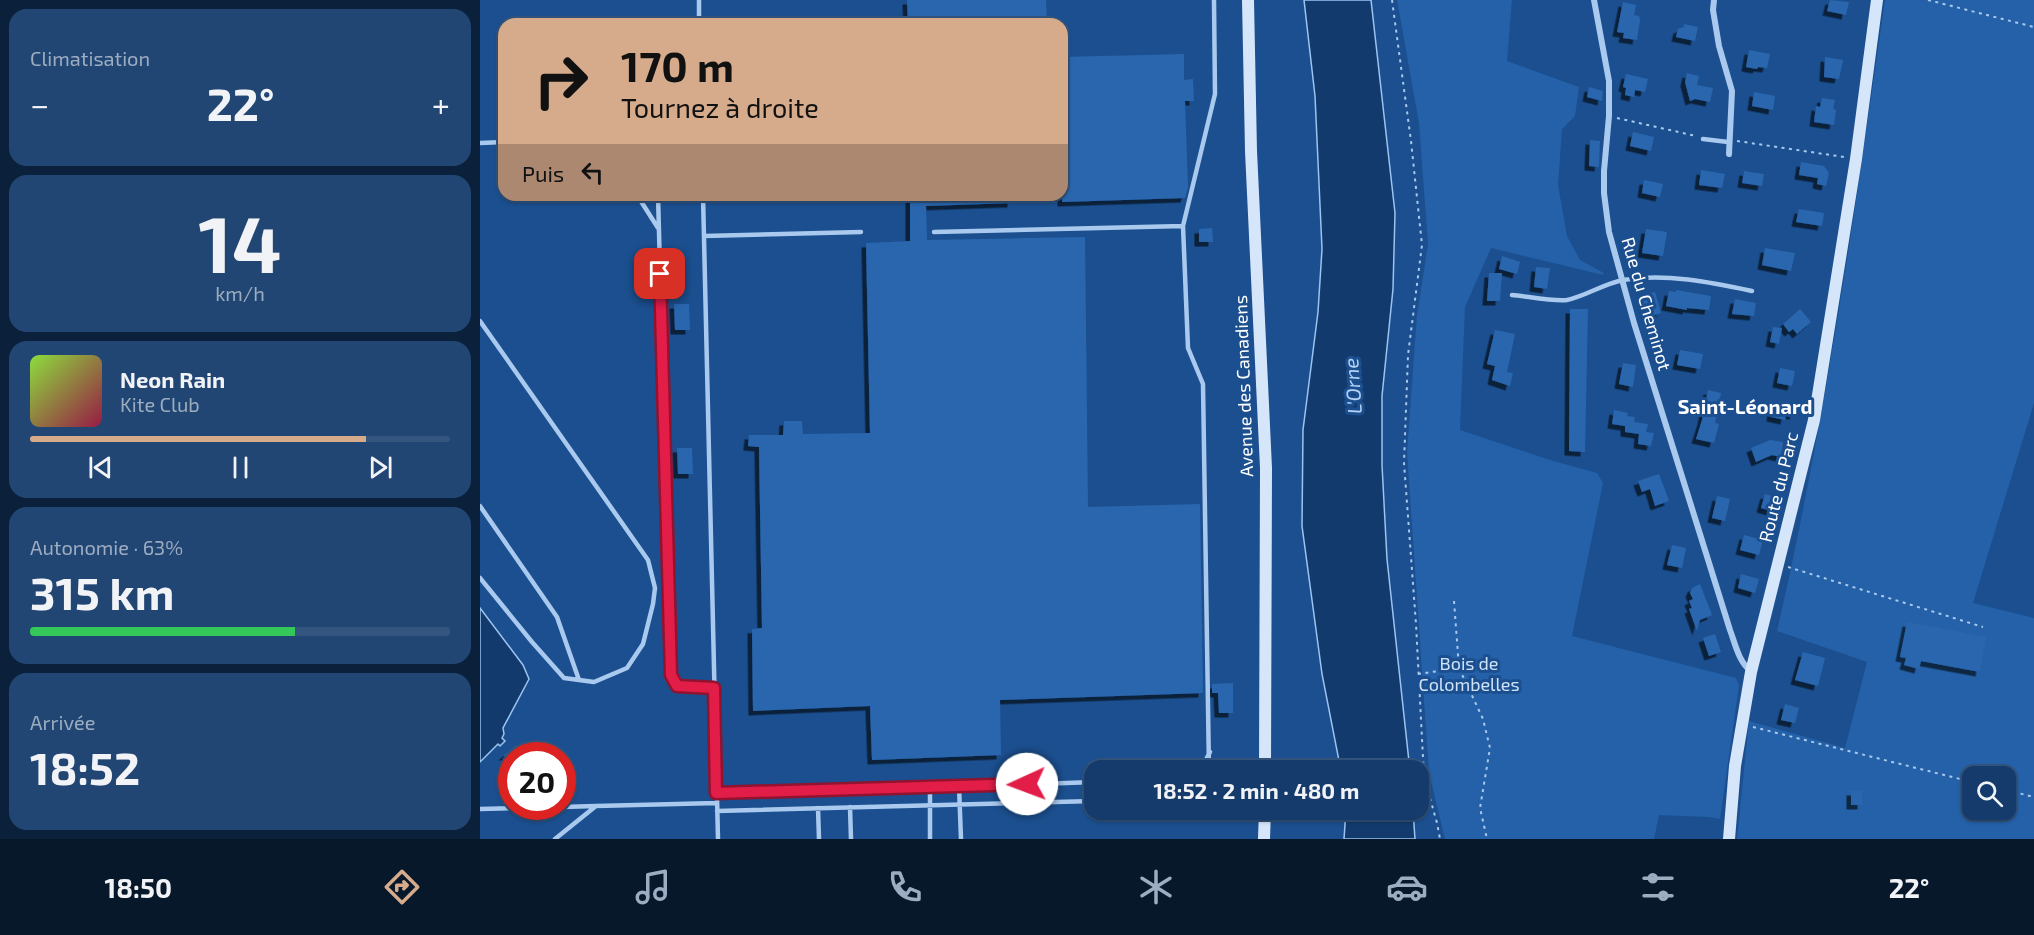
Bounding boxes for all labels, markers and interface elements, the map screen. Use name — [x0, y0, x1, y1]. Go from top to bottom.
text: 170 m — [621, 40, 734, 90]
icon: right — [522, 42, 600, 120]
text: Climatisation — [30, 46, 150, 70]
text: 22° — [207, 76, 274, 130]
text: − — [30, 84, 49, 124]
text: + — [432, 84, 450, 124]
text: Tournez à droite — [621, 91, 819, 123]
icon: left — [576, 156, 609, 189]
text: Puis — [522, 160, 564, 186]
text: 14 — [198, 195, 282, 289]
street label: Rue du Cheminot — [1617, 234, 1677, 373]
pin — [634, 248, 685, 299]
icon: arrive — [643, 257, 676, 290]
text: km/h — [215, 281, 265, 305]
street label: Avenue des Canadiens — [1229, 295, 1257, 477]
water label: L'Orne — [1338, 357, 1366, 415]
text: Neon Rain — [120, 366, 225, 392]
text: Kite Club — [120, 392, 200, 416]
district label: Saint-Léonard — [1678, 394, 1812, 418]
street label: Route du Parc — [1754, 429, 1802, 544]
icon: previous — [84, 451, 117, 484]
icon: pause — [224, 451, 257, 484]
icon: next — [364, 451, 397, 484]
text: Autonomie · 63% — [30, 535, 183, 559]
text: 315 km — [30, 565, 174, 619]
park label: Bois de Colombelles — [1418, 652, 1520, 695]
text: Arrivée — [30, 710, 95, 734]
text: 18:52 — [30, 740, 140, 794]
speed limit sign: 20 — [498, 742, 576, 820]
position arrow — [995, 752, 1059, 816]
map controls — [1962, 766, 2016, 820]
button: search — [1962, 766, 2016, 820]
text: 18:52 · 2 min · 480 m — [1154, 777, 1359, 803]
icon: directions — [381, 866, 423, 908]
icon: music — [632, 866, 674, 908]
icon: phone — [884, 866, 926, 908]
icon: climate — [1135, 866, 1177, 908]
icon: car — [1386, 866, 1428, 908]
icon: filters — [1637, 866, 1679, 908]
text: 18:50 — [105, 871, 172, 903]
text: 22° — [1889, 871, 1929, 903]

